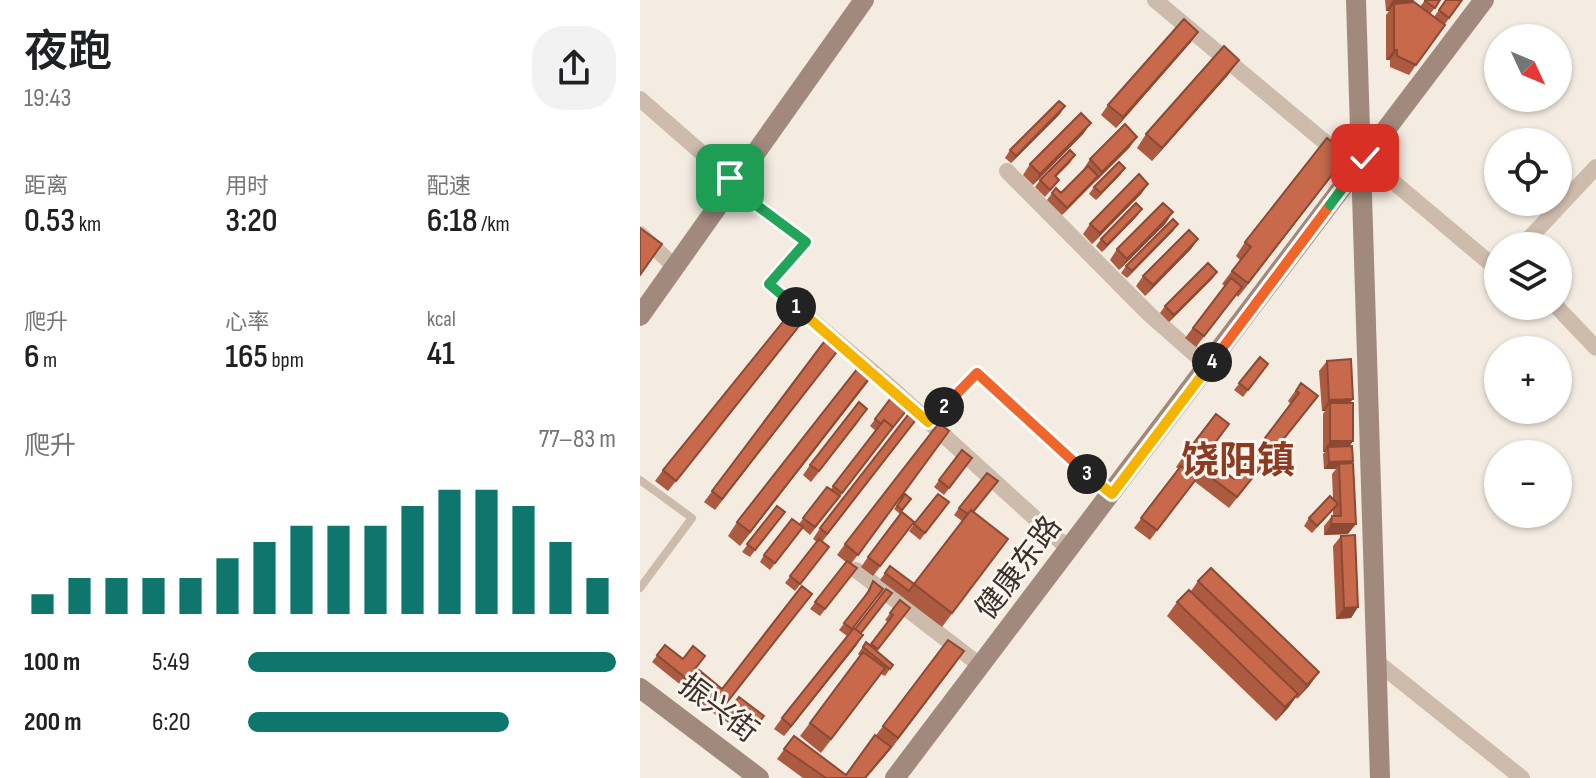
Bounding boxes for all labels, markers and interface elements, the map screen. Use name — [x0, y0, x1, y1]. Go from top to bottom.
north arrow — [1484, 24, 1572, 112]
map controls — [1484, 24, 1572, 528]
text: 夜跑 — [24, 26, 112, 79]
button: share — [532, 26, 616, 110]
text: 19:43 — [24, 83, 71, 114]
pin — [1331, 124, 1399, 192]
button: locate — [1484, 128, 1572, 216]
icon: check — [1343, 136, 1387, 180]
pin — [696, 144, 764, 212]
icon: arrive — [708, 156, 752, 200]
text: 距离 — [24, 173, 68, 200]
text: 用时 — [225, 173, 269, 200]
text: 配速 — [427, 173, 471, 200]
text: 0.53 — [24, 200, 75, 241]
text: 3:20 — [225, 200, 278, 241]
text: 6:18 — [427, 200, 478, 241]
text: km — [75, 211, 101, 238]
text: /km — [478, 211, 510, 238]
button: layers — [1484, 232, 1572, 320]
pin: 1 — [776, 287, 816, 327]
text: 1 — [792, 293, 800, 320]
text: kcal — [427, 306, 456, 333]
text: 爬升 — [24, 309, 68, 336]
text: 心率 — [225, 309, 269, 336]
text: 41 — [427, 333, 455, 374]
text: 6 — [24, 336, 40, 377]
text: 165 — [225, 336, 268, 377]
button: + — [1484, 336, 1572, 424]
pin: 4 — [1192, 342, 1232, 382]
text: m — [40, 347, 57, 374]
text: bpm — [268, 347, 304, 374]
text: 4 — [1207, 348, 1217, 375]
pin: 2 — [924, 387, 964, 427]
text: 2 — [939, 393, 949, 420]
text: 77–83 m — [539, 424, 616, 455]
text: 爬升 — [24, 431, 76, 462]
district label: 饶阳镇 — [1181, 439, 1295, 484]
button: − — [1484, 440, 1572, 528]
pin: 3 — [1067, 454, 1107, 494]
text: 3 — [1082, 460, 1092, 487]
street label: 健康东路 — [969, 509, 1069, 627]
text: 100 m — [24, 647, 80, 678]
text: 5:49 — [152, 647, 190, 678]
street label: 振兴街 — [671, 668, 765, 750]
text: 200 m — [24, 707, 81, 738]
text: 6:20 — [152, 707, 191, 738]

